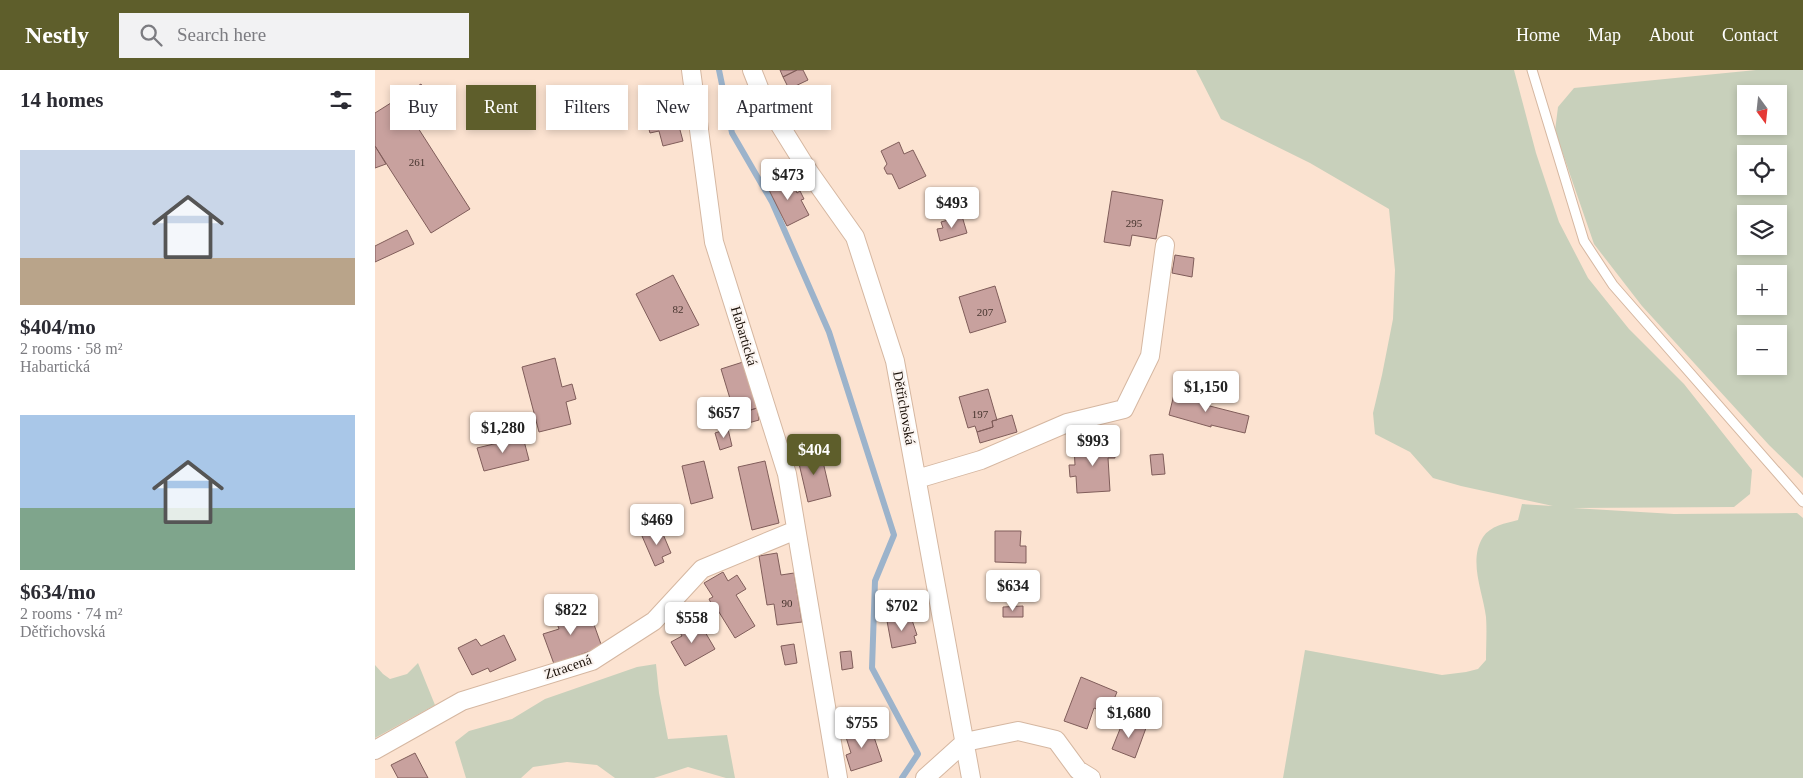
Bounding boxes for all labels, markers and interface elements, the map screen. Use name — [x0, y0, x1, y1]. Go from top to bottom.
search box — [119, 13, 469, 58]
icon: search — [137, 21, 165, 49]
text: Nestly — [25, 22, 89, 48]
text: Search here — [177, 24, 266, 45]
text: Home — [1516, 25, 1560, 45]
text: Map — [1588, 25, 1621, 45]
text: About — [1649, 25, 1694, 45]
text: Contact — [1722, 25, 1778, 45]
chip: Buy — [390, 85, 456, 130]
chip: Rent — [466, 85, 536, 130]
chip: Filters — [546, 85, 628, 130]
chip: New — [638, 85, 708, 130]
chip: Apartment — [718, 85, 831, 130]
north arrow — [1737, 85, 1787, 135]
map controls — [1737, 85, 1787, 375]
icon: filters — [327, 86, 355, 114]
text: 14 homes — [20, 88, 103, 112]
button: locate — [1737, 145, 1787, 195]
house number: 261 — [409, 156, 425, 168]
pin: $473 — [758, 158, 818, 201]
text: $473 — [772, 166, 804, 183]
icon: home — [143, 182, 233, 272]
pin: $493 — [922, 186, 982, 229]
text: $493 — [936, 194, 968, 211]
button: layers — [1737, 205, 1787, 255]
house number: 295 — [1126, 217, 1143, 229]
button: + — [1737, 265, 1787, 315]
house number: 82 — [673, 303, 684, 315]
street label: Habartická — [728, 304, 760, 368]
house number: 207 — [977, 306, 994, 318]
text: $404/mo — [20, 315, 96, 339]
button: − — [1737, 325, 1787, 375]
text: 2 rooms · 58 m² — [20, 340, 123, 357]
text: Habartická — [20, 358, 90, 375]
street label: Dětřichovská — [890, 370, 918, 447]
pin: $1,150 — [1165, 370, 1247, 413]
text: $1,150 — [1184, 378, 1228, 395]
pin: $657 — [694, 396, 754, 439]
text: $657 — [708, 404, 740, 421]
house number: 197 — [972, 408, 989, 420]
pin: $1,280 — [462, 412, 544, 454]
text: $1,280 — [481, 419, 525, 436]
pin: $993 — [1063, 424, 1123, 467]
text: $993 — [1077, 432, 1109, 449]
pin: $404 — [784, 434, 844, 476]
text: $404 — [798, 441, 830, 458]
icon: home — [143, 447, 233, 537]
pin: $469 — [627, 504, 687, 546]
text: $469 — [641, 511, 673, 528]
pin: $634 — [983, 570, 1043, 612]
text: $634 — [997, 577, 1029, 594]
text: $634/mo — [20, 580, 96, 604]
pin: $702 — [872, 590, 932, 632]
pin: $822 — [541, 594, 601, 636]
house number: 90 — [782, 597, 793, 609]
text: $702 — [886, 597, 918, 614]
text: $822 — [555, 601, 587, 618]
pin: $558 — [662, 602, 722, 644]
text: 2 rooms · 74 m² — [20, 605, 123, 622]
text: $558 — [676, 609, 708, 626]
text: Dětřichovská — [20, 623, 105, 640]
street label: Ztracená — [542, 652, 594, 682]
pin: $1,680 — [1088, 696, 1170, 739]
text: $1,680 — [1107, 704, 1151, 721]
pin: $755 — [832, 706, 892, 749]
text: $755 — [846, 714, 878, 731]

